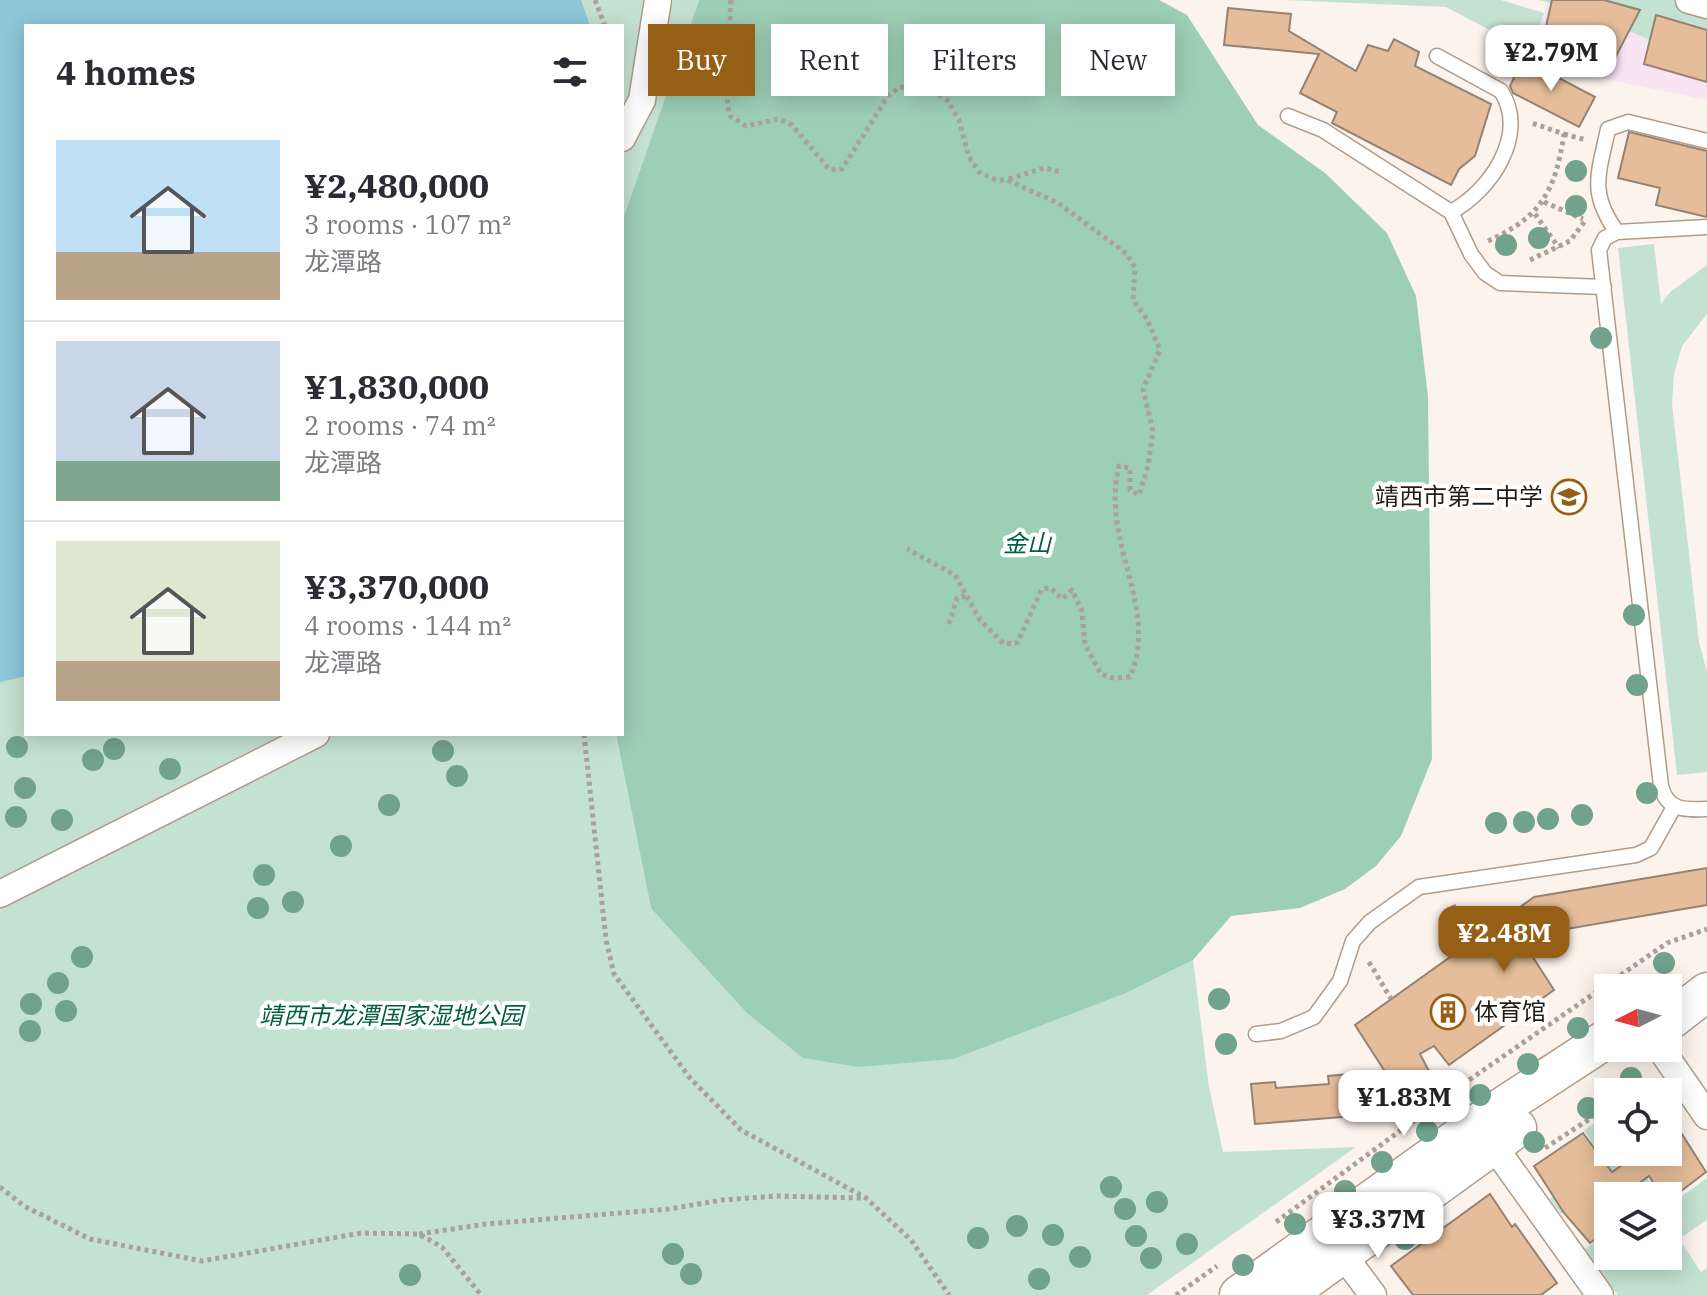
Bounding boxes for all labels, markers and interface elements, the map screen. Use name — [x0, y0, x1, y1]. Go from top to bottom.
chip: Buy — [648, 24, 755, 96]
chip: Rent — [771, 24, 888, 96]
chip: Filters — [904, 24, 1045, 96]
chip: New — [1061, 24, 1175, 96]
pin: ¥2.79M — [1486, 25, 1616, 93]
text: ¥2.79M — [1503, 34, 1599, 68]
text: 4 homes — [56, 50, 196, 94]
icon: filters — [548, 50, 592, 94]
text: ¥2,480,000 — [304, 163, 489, 207]
icon: home — [120, 172, 216, 268]
text: 3 rooms · 107 m² — [304, 207, 511, 241]
text: 龙潭路 — [304, 244, 382, 278]
text: ¥1,830,000 — [304, 364, 489, 408]
icon: home — [120, 373, 216, 469]
text: 2 rooms · 74 m² — [304, 408, 496, 442]
text: 龙潭路 — [304, 445, 382, 479]
school or university icon: 靖西市第二中学 — [1550, 478, 1588, 516]
place label: 靖西市第二中学 — [1375, 480, 1543, 512]
park label: 金山 — [1003, 527, 1053, 559]
text: ¥3,370,000 — [304, 564, 489, 608]
icon: home — [120, 573, 216, 669]
text: 4 rooms · 144 m² — [304, 608, 511, 642]
text: 龙潭路 — [304, 645, 382, 679]
pin: ¥2.48M — [1439, 906, 1569, 974]
text: ¥2.48M — [1456, 915, 1552, 949]
north arrow — [1594, 974, 1682, 1062]
map controls — [1594, 974, 1682, 1270]
building icon: 体育馆 — [1429, 993, 1467, 1031]
place label: 体育馆 — [1474, 995, 1546, 1027]
park label: 靖西市龙潭国家湿地公园 — [259, 999, 526, 1031]
pin: ¥1.83M — [1339, 1070, 1469, 1138]
button: locate — [1594, 1078, 1682, 1166]
text: ¥1.83M — [1356, 1079, 1452, 1113]
button: layers — [1594, 1182, 1682, 1270]
pin: ¥3.37M — [1313, 1192, 1443, 1260]
text: ¥3.37M — [1330, 1201, 1426, 1235]

